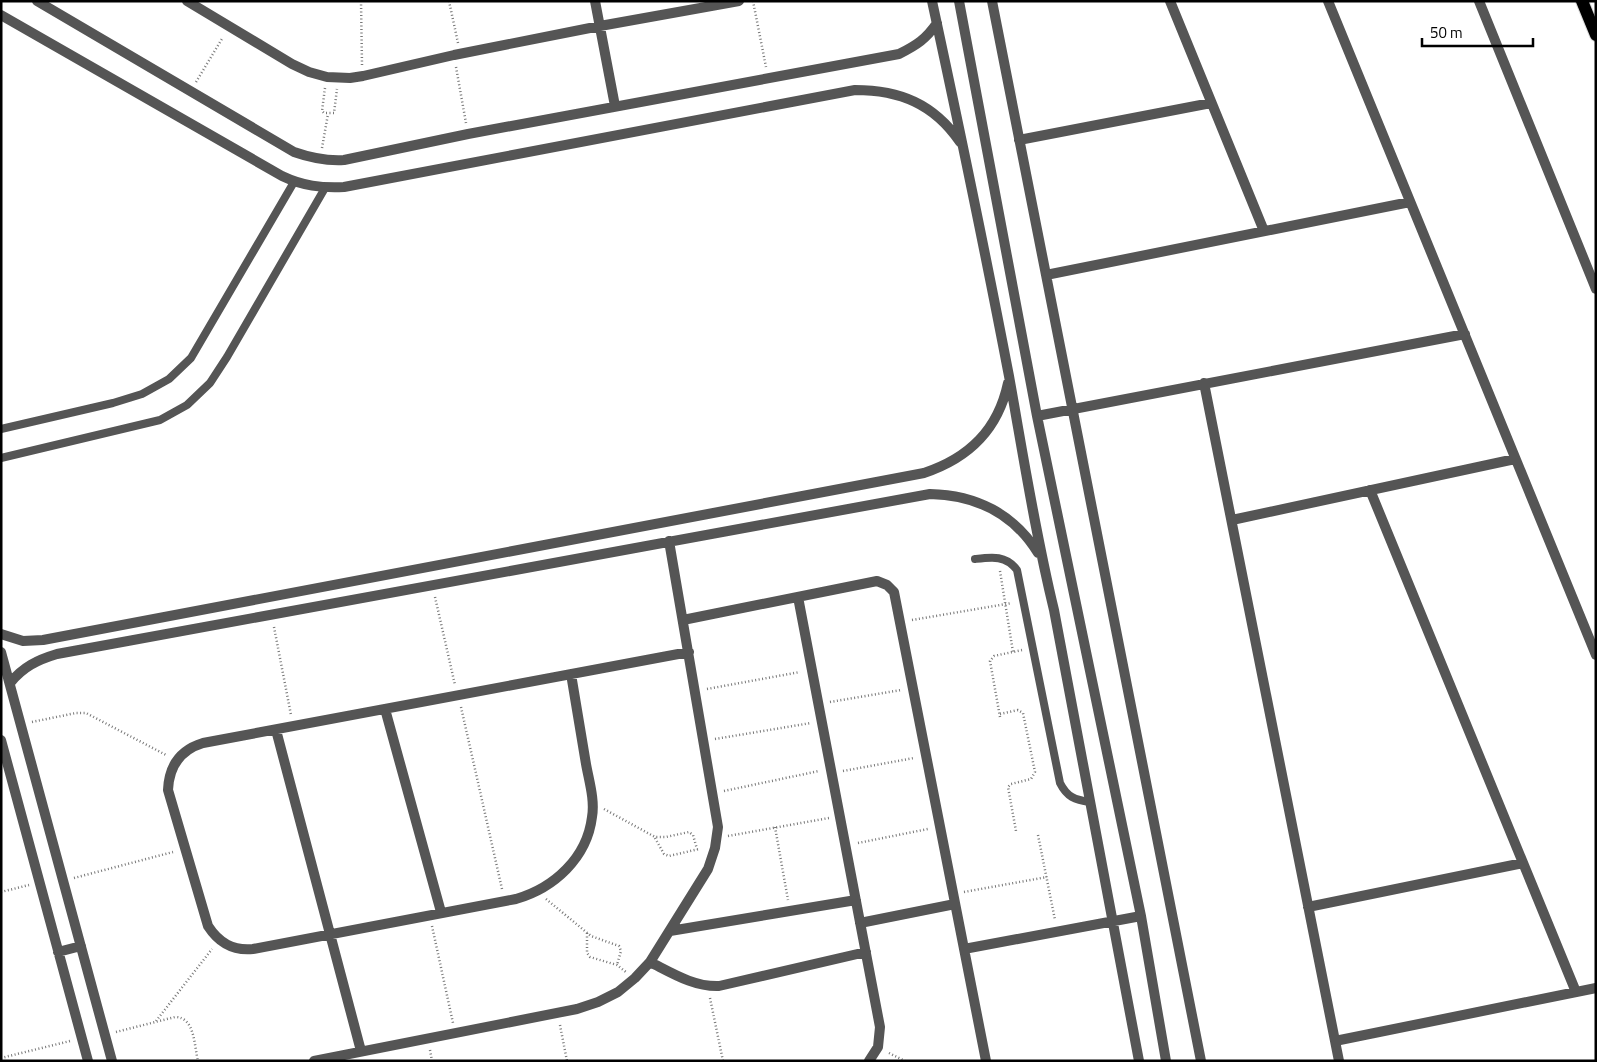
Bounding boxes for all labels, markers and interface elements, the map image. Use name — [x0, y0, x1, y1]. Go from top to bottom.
scale bar — [1422, 15, 1533, 47]
text: 50 m — [1430, 21, 1463, 44]

